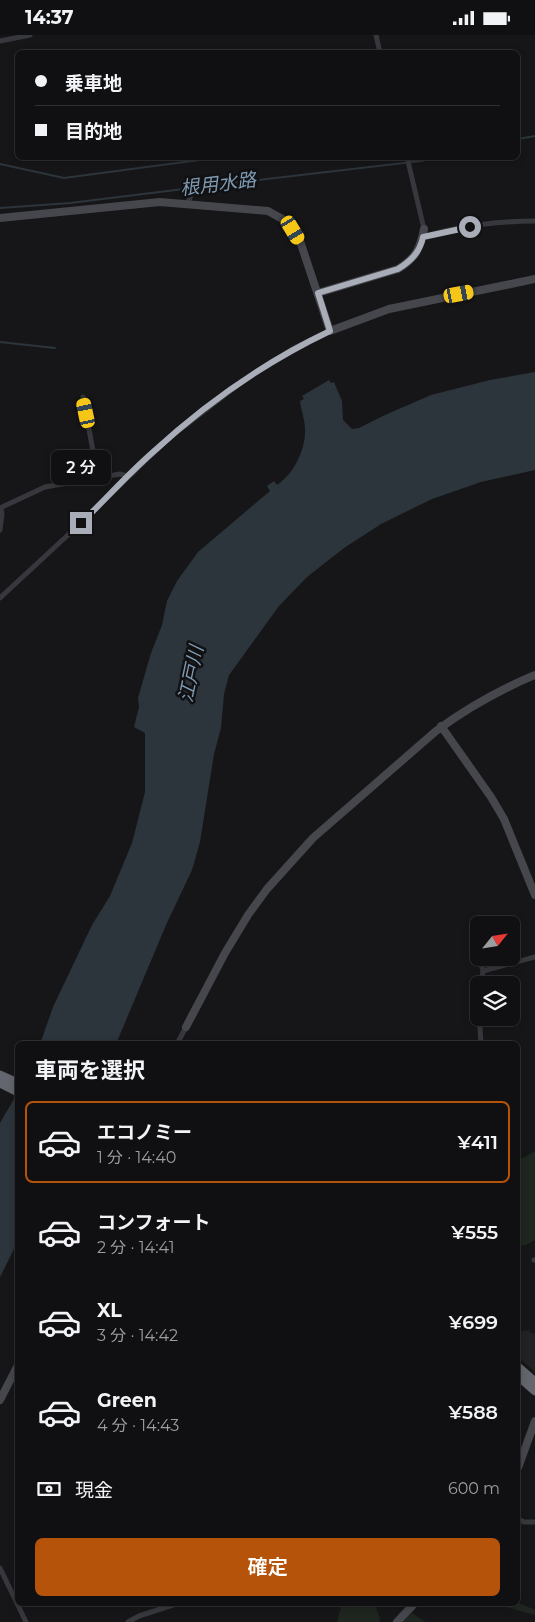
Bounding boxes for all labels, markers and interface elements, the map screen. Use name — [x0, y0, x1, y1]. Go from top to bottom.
text: 14:37 — [25, 6, 74, 29]
text: 乗車地 — [65, 72, 122, 95]
text: 目的地 — [65, 120, 122, 143]
water label: 根用水路 — [179, 168, 259, 200]
car — [278, 213, 307, 247]
route start — [459, 216, 481, 238]
car — [442, 284, 475, 304]
car — [75, 397, 96, 429]
callout: 2 分 — [51, 451, 111, 485]
text: 2 分 — [66, 458, 96, 477]
route end — [70, 512, 92, 534]
water label: 江戸川 — [174, 642, 209, 704]
north arrow — [470, 916, 520, 966]
map controls — [470, 916, 520, 1026]
button: layers — [470, 976, 520, 1026]
text: 車両を選択 — [35, 1057, 145, 1084]
icon: car — [37, 1120, 82, 1165]
text: エコノミー — [97, 1121, 192, 1144]
text: ¥411 — [458, 1131, 498, 1154]
text: 1 分 · 14:40 — [97, 1148, 176, 1167]
icon: car — [37, 1210, 82, 1255]
text: コンフォート — [97, 1211, 210, 1234]
text: ¥555 — [451, 1221, 498, 1244]
text: 2 分 · 14:41 — [97, 1238, 175, 1257]
text: XL — [97, 1299, 122, 1322]
icon: car — [37, 1300, 82, 1345]
text: ¥699 — [449, 1311, 498, 1334]
text: 3 分 · 14:42 — [97, 1326, 178, 1345]
text: Green — [97, 1389, 157, 1412]
icon: car — [37, 1390, 82, 1435]
text: ¥588 — [448, 1401, 498, 1424]
text: 4 分 · 14:43 — [97, 1416, 179, 1435]
icon: cash — [35, 1475, 63, 1503]
text: 現金 — [75, 1479, 113, 1502]
text: 600 m — [448, 1479, 500, 1498]
button: 確定 — [35, 1538, 500, 1596]

